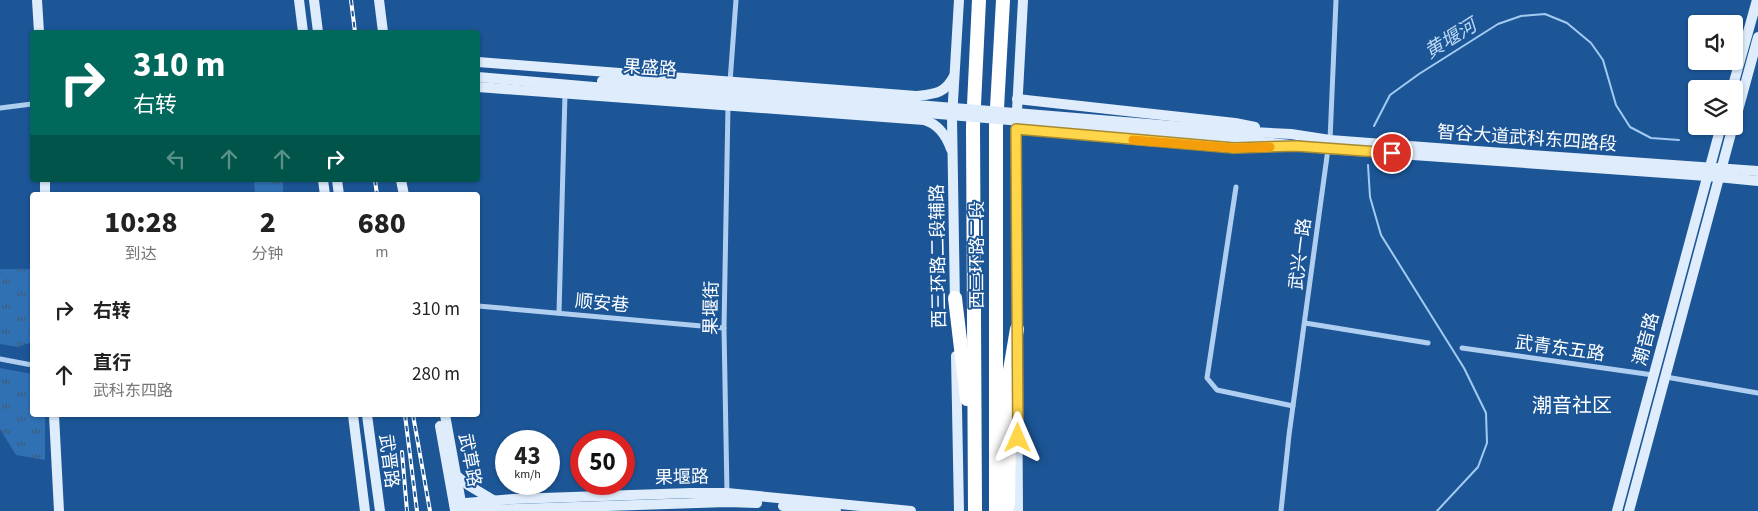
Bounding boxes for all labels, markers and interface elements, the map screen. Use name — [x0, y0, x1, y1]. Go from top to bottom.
water label: 黄堰河 — [1419, 11, 1486, 66]
map controls — [1688, 15, 1743, 135]
button: sound — [1688, 15, 1743, 70]
text: 310 m — [133, 40, 225, 90]
icon: right — [50, 50, 115, 115]
street label: 果盛路 — [622, 54, 678, 83]
button: layers — [1688, 80, 1743, 135]
text: 右转 — [133, 89, 177, 121]
street label: 智谷大道武科东四路段 — [1436, 120, 1618, 157]
pin — [1371, 132, 1413, 174]
icon: arrive — [1378, 139, 1406, 167]
icon: left — [162, 145, 190, 173]
icon: ahead — [215, 145, 243, 173]
icon: ahead — [268, 145, 296, 173]
icon: right — [321, 145, 349, 173]
street label: 西三环路二段辅路 — [925, 184, 952, 328]
text: 10:28 — [104, 201, 178, 244]
text: 2 — [260, 201, 276, 244]
street label: 西三环路二段 — [965, 201, 990, 309]
text: 680 — [358, 202, 406, 245]
street label: 武兴一路 — [1284, 217, 1317, 291]
text: m — [375, 241, 388, 263]
text: 到达 — [125, 243, 157, 265]
text: 分钟 — [252, 243, 284, 265]
street label: 果堰街 — [699, 281, 724, 335]
street label: 顺安巷 — [574, 289, 630, 318]
icon: right — [50, 296, 78, 324]
text: 310 m — [412, 296, 460, 323]
text: 右转 — [93, 298, 131, 325]
street label: 潮音路 — [1627, 310, 1666, 368]
street label: 武青东五路 — [1514, 330, 1606, 367]
text: 直行 — [93, 350, 131, 377]
icon: ahead — [50, 361, 78, 389]
text: 280 m — [412, 361, 460, 388]
text: 武科东四路 — [93, 380, 173, 402]
district label: 潮音社区 — [1532, 392, 1612, 420]
position arrow — [991, 411, 1043, 463]
speed limit sign: 50 — [570, 430, 635, 495]
street label: 武草路 — [452, 431, 487, 489]
street label: 武晋路 — [373, 433, 404, 489]
text: 43 — [514, 438, 541, 474]
street label: 果堰路 — [655, 465, 709, 490]
text: km/h — [514, 466, 541, 483]

